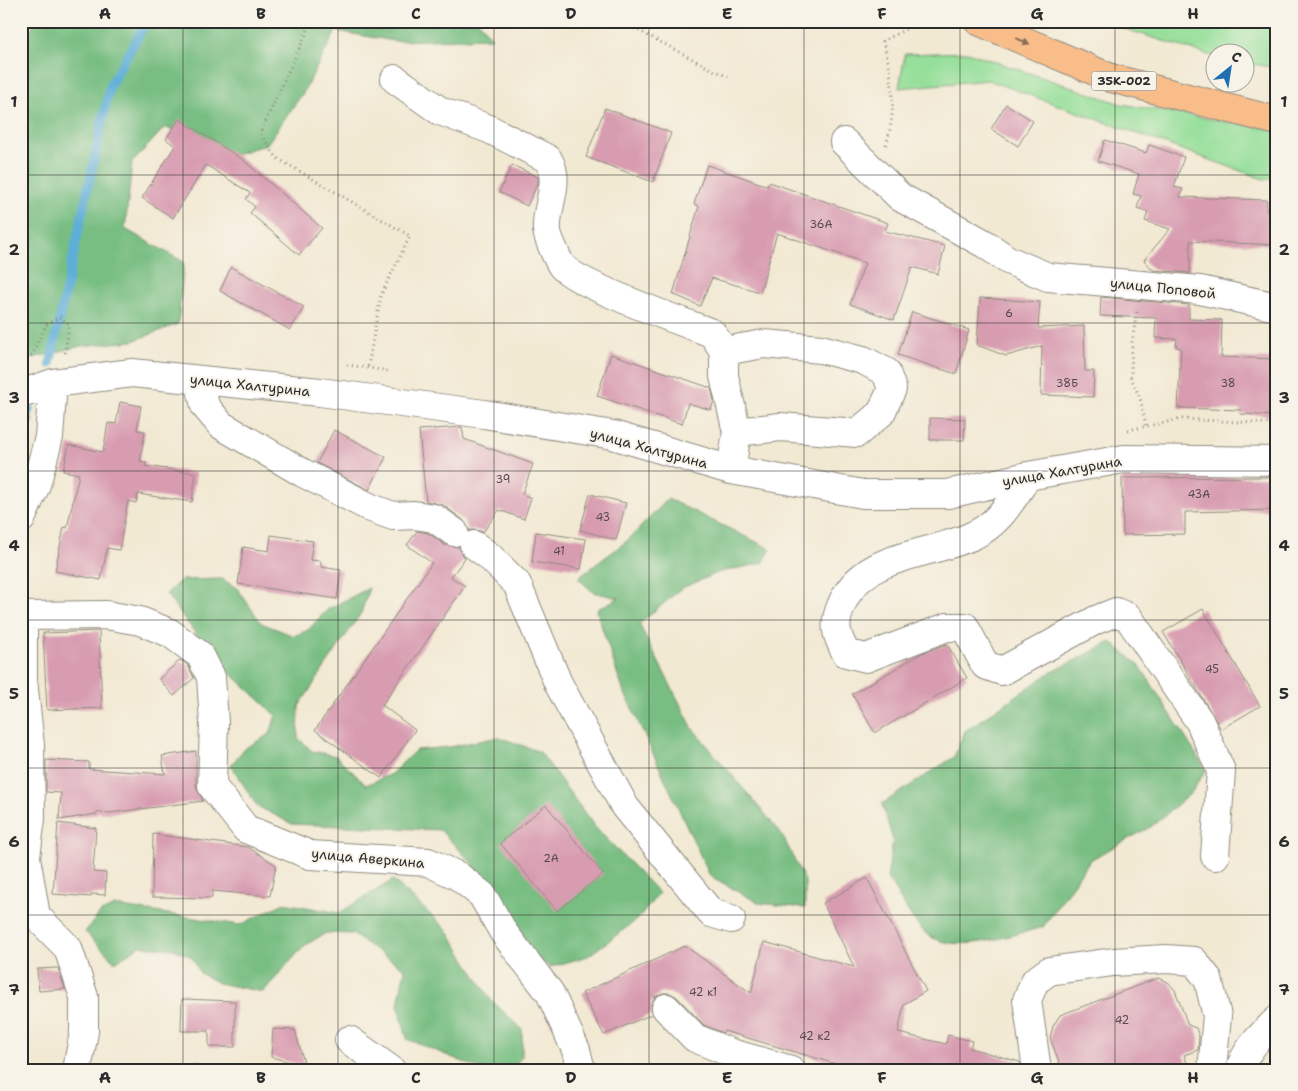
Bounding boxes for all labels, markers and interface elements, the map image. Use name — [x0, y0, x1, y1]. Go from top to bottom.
text: A — [99, 3, 111, 24]
text: B — [256, 3, 266, 24]
text: C — [411, 3, 421, 24]
text: D — [565, 3, 577, 24]
text: E — [722, 3, 732, 24]
text: F — [877, 3, 887, 24]
text: G — [1031, 3, 1044, 24]
text: H — [1187, 3, 1199, 24]
one-way arrow — [1016, 37, 1030, 45]
north arrow — [1206, 42, 1256, 92]
text: С — [1228, 47, 1245, 67]
road number: 35К-002 — [1092, 72, 1156, 90]
text: 1 — [10, 91, 18, 112]
text: 1 — [1280, 91, 1288, 112]
house number: 36А — [809, 217, 833, 232]
text: 2 — [8, 239, 20, 260]
text: 2 — [1278, 239, 1290, 260]
street label: улица Поповой — [1109, 274, 1217, 302]
house number: 6 — [1005, 306, 1013, 321]
street label: улица Халтурина — [189, 370, 311, 400]
house number: 38Б — [1056, 376, 1078, 391]
house number: 38 — [1220, 376, 1236, 391]
text: 3 — [8, 387, 20, 408]
text: 3 — [1278, 387, 1290, 408]
street label: улица Халтурина — [588, 424, 710, 472]
street label: улица Халтурина — [1001, 452, 1123, 490]
house number: 39 — [496, 472, 510, 487]
house number: 43А — [1188, 487, 1210, 502]
house number: 43 — [596, 510, 610, 525]
text: 4 — [8, 535, 20, 556]
text: 4 — [1278, 535, 1290, 556]
house number: 41 — [553, 544, 565, 559]
house number: 45 — [1205, 662, 1219, 677]
text: 5 — [9, 683, 19, 704]
text: 5 — [1279, 683, 1289, 704]
text: 6 — [8, 831, 20, 852]
text: 6 — [1278, 831, 1290, 852]
street label: улица Аверкина — [311, 844, 426, 872]
house number: 2А — [543, 851, 559, 866]
text: 7 — [8, 979, 20, 1000]
text: 7 — [1278, 979, 1290, 1000]
house number: 42 к1 — [689, 985, 717, 1000]
house number: 42 — [1115, 1013, 1129, 1028]
house number: 42 к2 — [799, 1029, 831, 1044]
text: A — [99, 1067, 111, 1088]
text: B — [256, 1067, 266, 1088]
text: C — [411, 1067, 421, 1088]
text: D — [565, 1067, 577, 1088]
text: E — [722, 1067, 732, 1088]
text: F — [877, 1067, 887, 1088]
text: G — [1031, 1067, 1044, 1088]
text: H — [1187, 1067, 1199, 1088]

